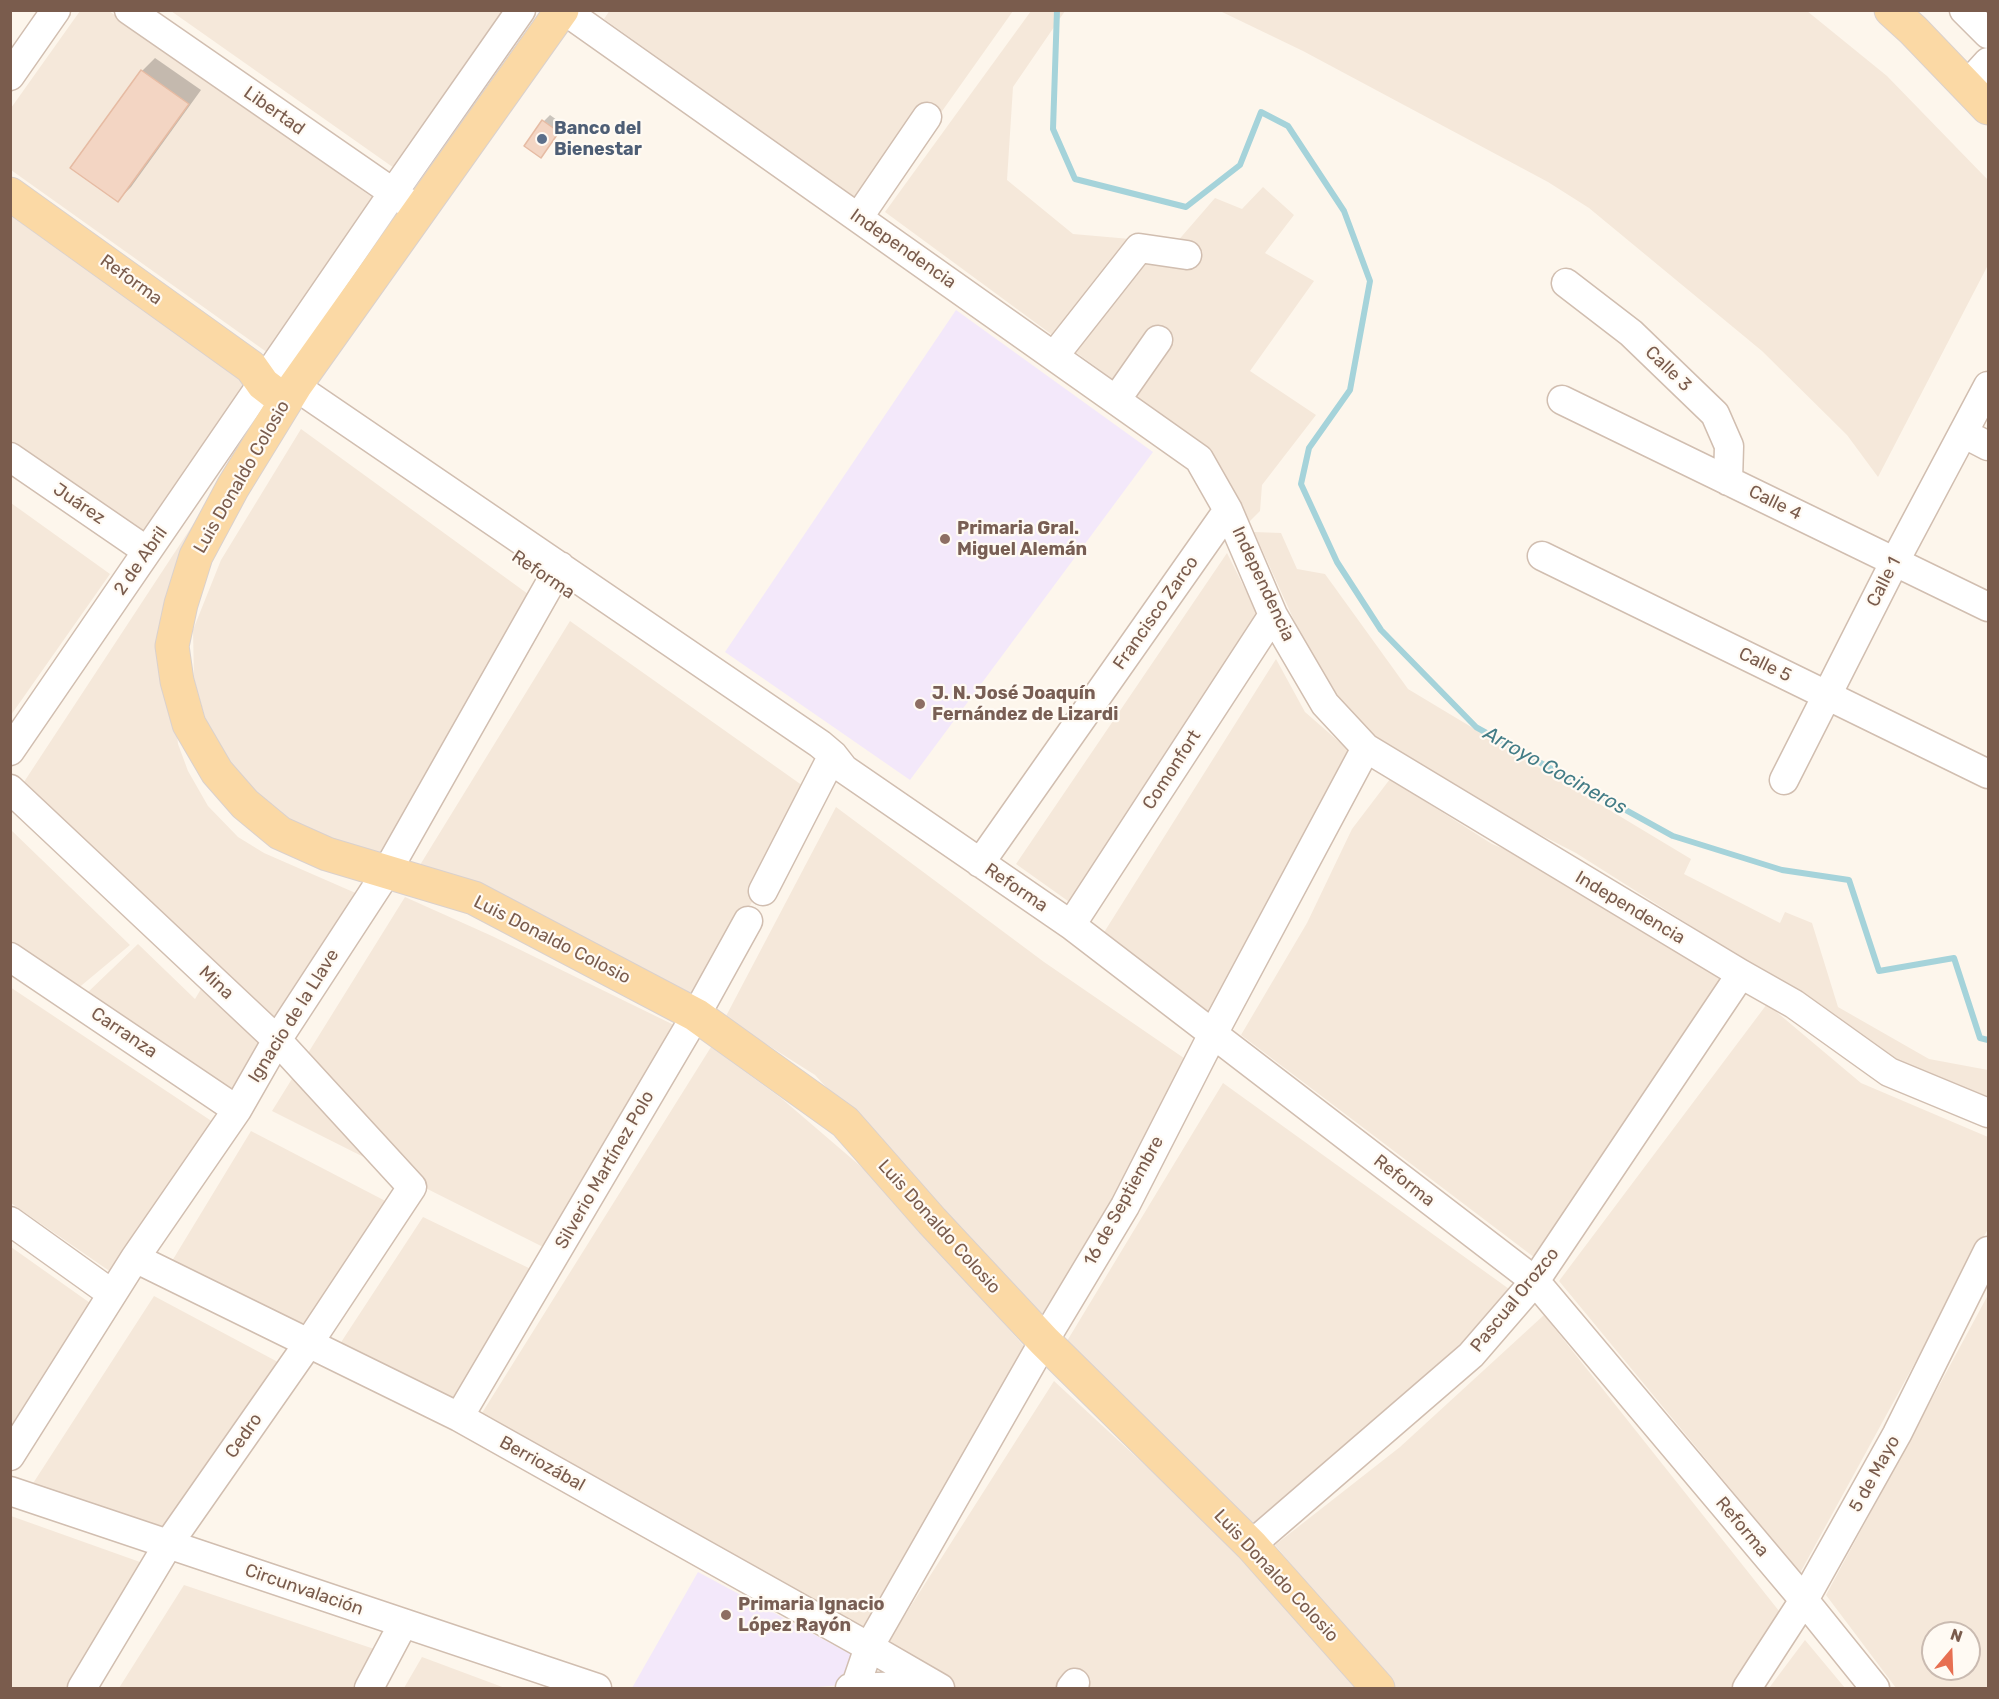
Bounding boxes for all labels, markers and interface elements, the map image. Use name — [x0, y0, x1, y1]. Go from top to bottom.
street label: Libertad — [239, 82, 309, 140]
place label: Banco del Bienestar — [554, 118, 642, 160]
marker: Banco del Bienestar — [535, 132, 549, 146]
street label: Independencia — [846, 205, 960, 293]
street label: Reforma — [96, 250, 166, 310]
street label: Calle 3 — [1640, 342, 1696, 396]
street label: Luis Donaldo Colosio — [189, 397, 295, 557]
street label: Juárez — [49, 479, 109, 529]
street label: Calle 4 — [1745, 481, 1805, 525]
place label: Primaria Gral. Miguel Alemán — [957, 518, 1087, 560]
street label: 2 de Abril — [110, 523, 172, 599]
street label: Independencia — [1227, 523, 1299, 645]
marker: Primaria Gral. Miguel Alemán — [938, 532, 952, 546]
street label: Reforma — [507, 546, 579, 604]
street label: Francisco Zarco — [1109, 552, 1203, 674]
street label: Calle 1 — [1862, 554, 1906, 610]
street label: Calle 5 — [1735, 643, 1795, 687]
place label: J. N. José Joaquín Fernández de Lizardi — [932, 683, 1118, 726]
marker: J. N. José Joaquín Fernández de Lizardi — [913, 697, 927, 711]
water label: Arroyo Cocineros — [1479, 722, 1631, 820]
street label: Comonfort — [1138, 726, 1206, 814]
street label: Reforma — [980, 859, 1052, 917]
street label: Independencia — [1571, 867, 1689, 949]
street label: Luis Donaldo Colosio — [470, 891, 634, 989]
street label: Ignacio de la Llave — [244, 945, 344, 1087]
street label: Mina — [194, 962, 238, 1004]
street label: Carranza — [87, 1003, 161, 1063]
street label: Silverio Martínez Polo — [551, 1087, 659, 1253]
street label: 16 de Septiembre — [1079, 1132, 1169, 1270]
street label: Reforma — [1369, 1150, 1439, 1212]
street label: Luis Donaldo Colosio — [873, 1156, 1005, 1298]
street label: Pascual Orozco — [1466, 1243, 1564, 1357]
street label: Cedro — [221, 1409, 267, 1463]
street label: Berriozábal — [495, 1432, 589, 1496]
street label: 5 de Mayo — [1845, 1432, 1905, 1516]
street label: Reforma — [1711, 1493, 1773, 1561]
street label: Luis Donaldo Colosio — [1209, 1505, 1343, 1647]
street label: Circunvalación — [242, 1560, 366, 1620]
place label: Primaria Ignacio López Rayón — [738, 1594, 885, 1636]
marker: Primaria Ignacio López Rayón — [719, 1608, 733, 1622]
north arrow — [1921, 1621, 1981, 1681]
text: N — [1948, 1625, 1965, 1646]

